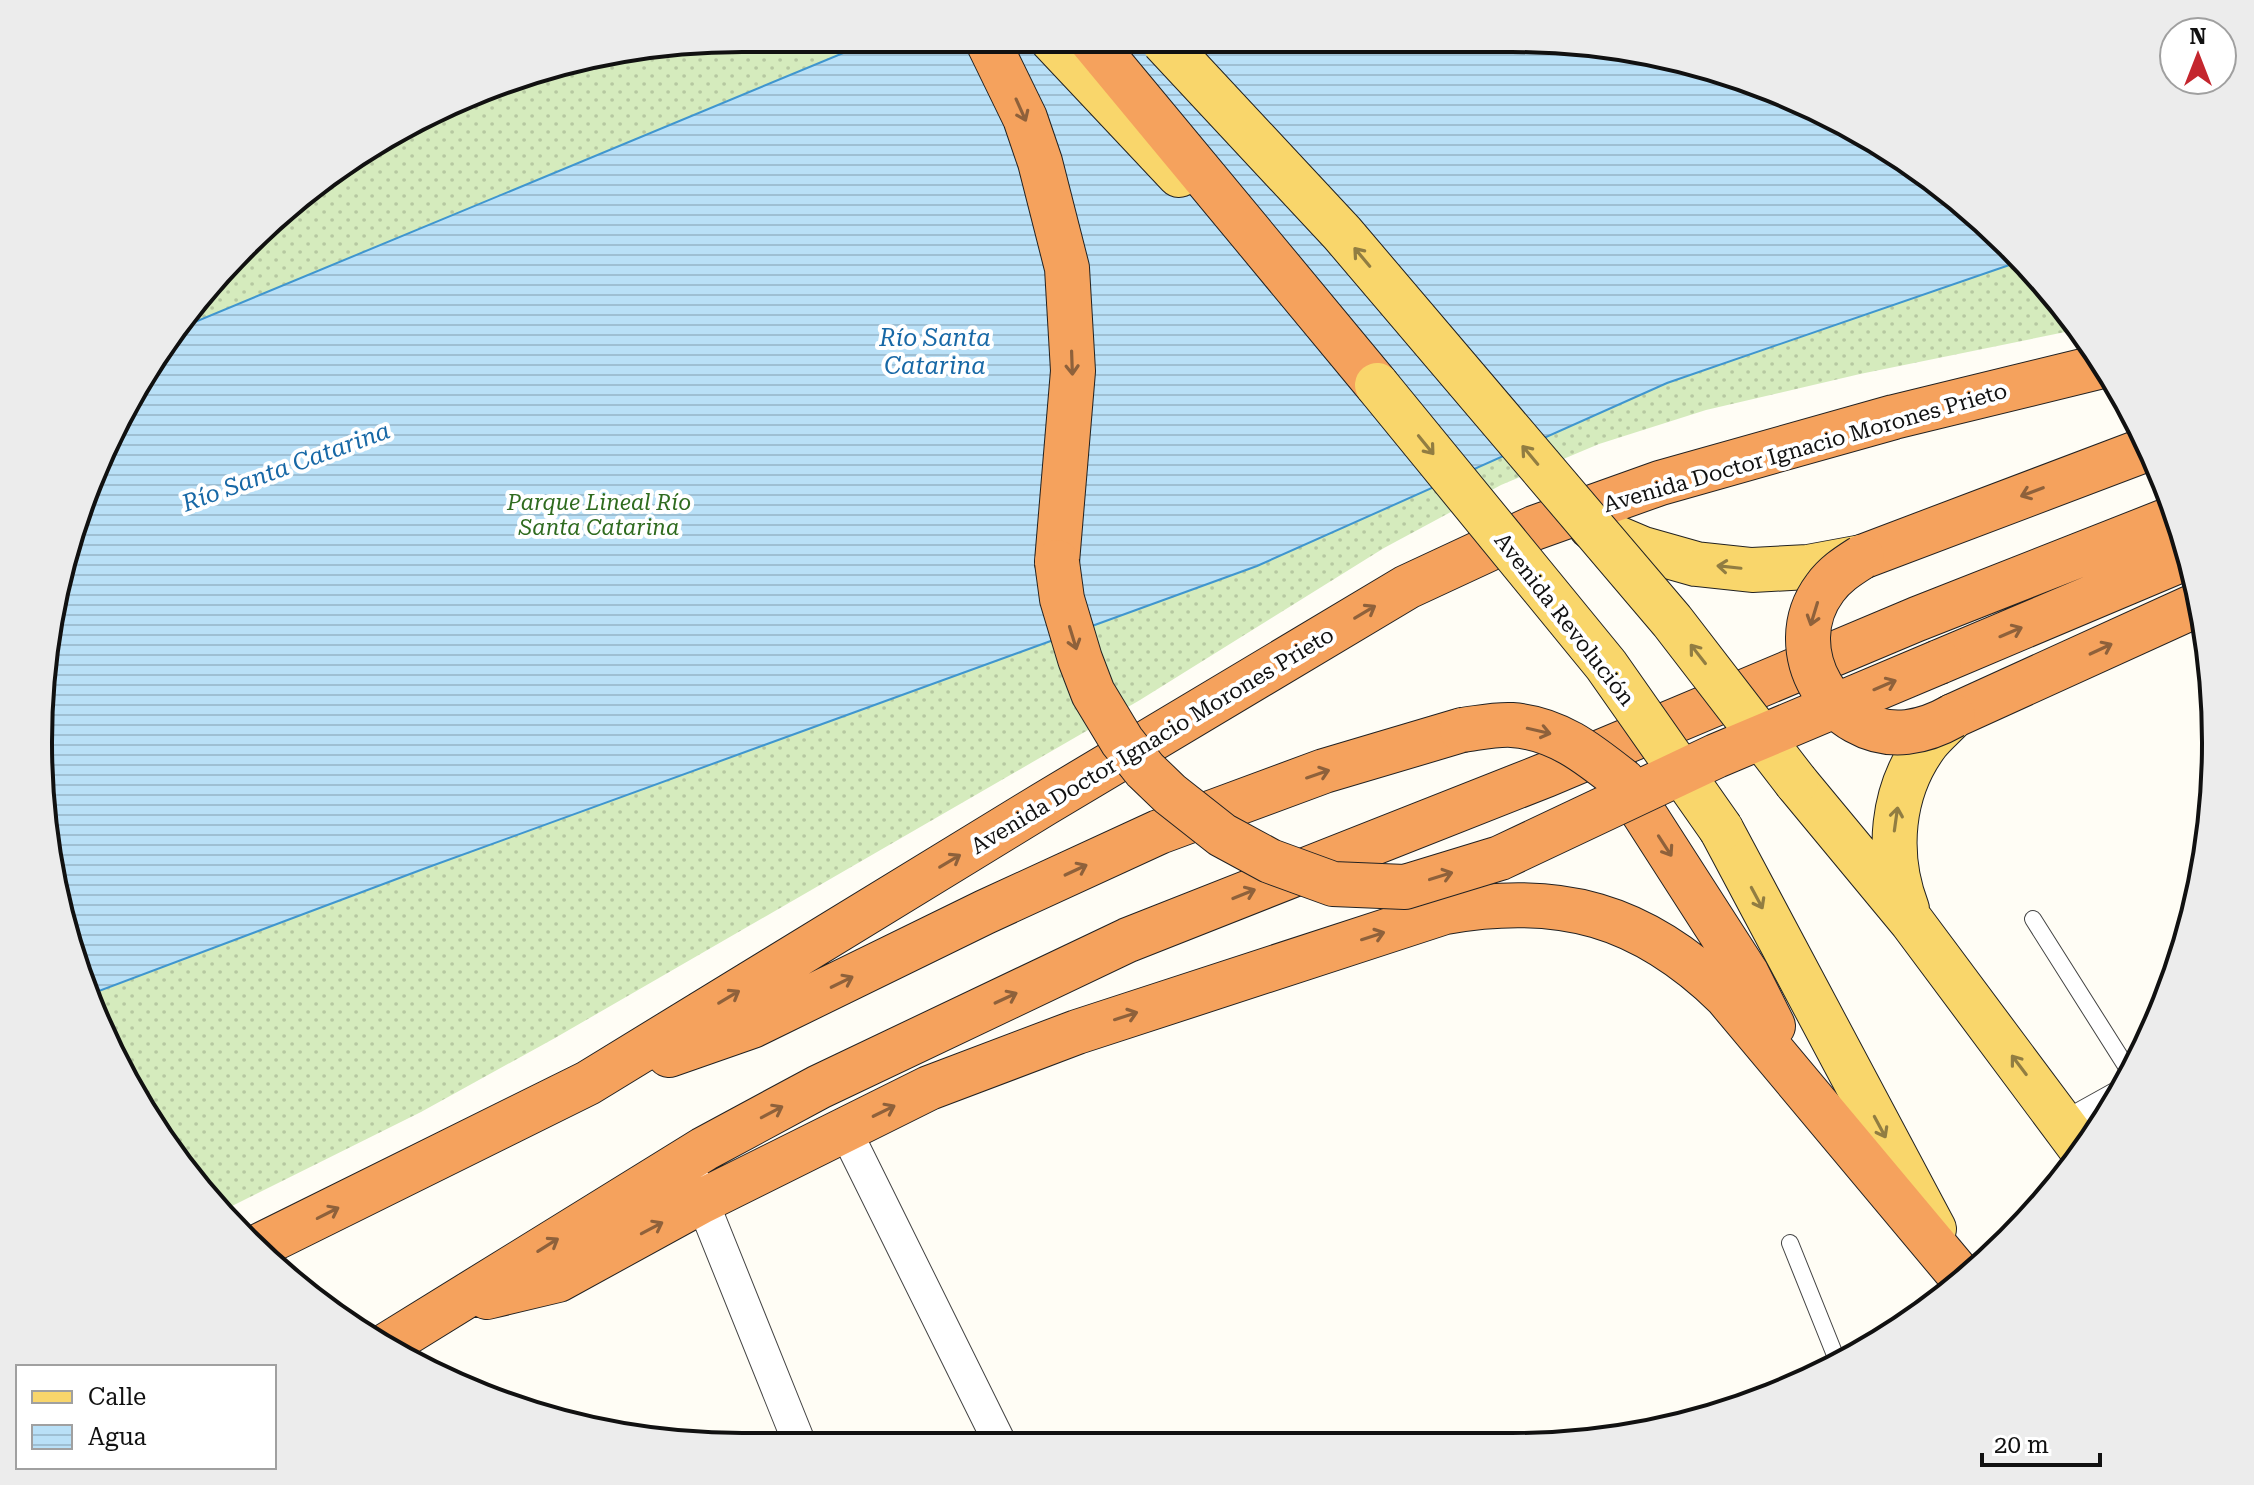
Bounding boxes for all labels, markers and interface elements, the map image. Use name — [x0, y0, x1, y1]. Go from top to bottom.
north arrow — [2158, 16, 2238, 96]
text: N — [2190, 24, 2207, 49]
one-way arrow — [1014, 97, 1029, 122]
one-way arrow — [1353, 247, 1371, 268]
water label: Río Santa Catarina — [878, 324, 991, 380]
one-way arrow — [1065, 349, 1080, 376]
street label: Avenida Doctor Ignacio Morones Prieto — [1600, 378, 2010, 517]
water label: Río Santa Catarina — [177, 416, 394, 518]
one-way arrow — [1418, 434, 1435, 455]
one-way arrow — [1521, 446, 1539, 466]
one-way arrow — [2020, 486, 2045, 500]
park label: Parque Lineal Río Santa Catarina — [506, 490, 691, 540]
street label: Avenida Revolución — [1489, 528, 1640, 711]
one-way arrow — [1716, 560, 1743, 575]
one-way arrow — [1806, 601, 1820, 626]
one-way arrow — [1353, 604, 1376, 620]
street label: Avenida Doctor Ignacio Morones Prieto — [966, 622, 1338, 859]
one-way arrow — [1998, 623, 2023, 638]
one-way arrow — [1067, 625, 1081, 650]
one-way arrow — [2088, 640, 2112, 655]
one-way arrow — [1689, 644, 1706, 665]
one-way arrow — [1872, 676, 1897, 691]
one-way arrow — [1525, 724, 1551, 739]
one-way arrow — [1305, 765, 1330, 780]
one-way arrow — [1889, 806, 1904, 833]
one-way arrow — [1657, 835, 1673, 857]
one-way arrow — [939, 853, 961, 870]
one-way arrow — [1064, 862, 1088, 877]
one-way arrow — [1428, 868, 1454, 883]
one-way arrow — [1231, 886, 1256, 901]
one-way arrow — [1750, 886, 1766, 909]
one-way arrow — [1360, 927, 1385, 942]
one-way arrow — [829, 974, 853, 989]
one-way arrow — [717, 989, 740, 1005]
one-way arrow — [993, 990, 1017, 1005]
one-way arrow — [1112, 1008, 1138, 1023]
one-way arrow — [2011, 1055, 2028, 1076]
one-way arrow — [871, 1102, 895, 1118]
one-way arrow — [760, 1104, 783, 1120]
one-way arrow — [1872, 1115, 1888, 1139]
one-way arrow — [315, 1205, 339, 1221]
one-way arrow — [640, 1220, 663, 1236]
one-way arrow — [537, 1236, 559, 1253]
legend — [16, 1365, 276, 1469]
text: Calle — [88, 1383, 146, 1411]
scale bar — [1982, 1417, 2100, 1467]
text: Agua — [88, 1423, 147, 1451]
text: 20 m — [1994, 1431, 2049, 1459]

